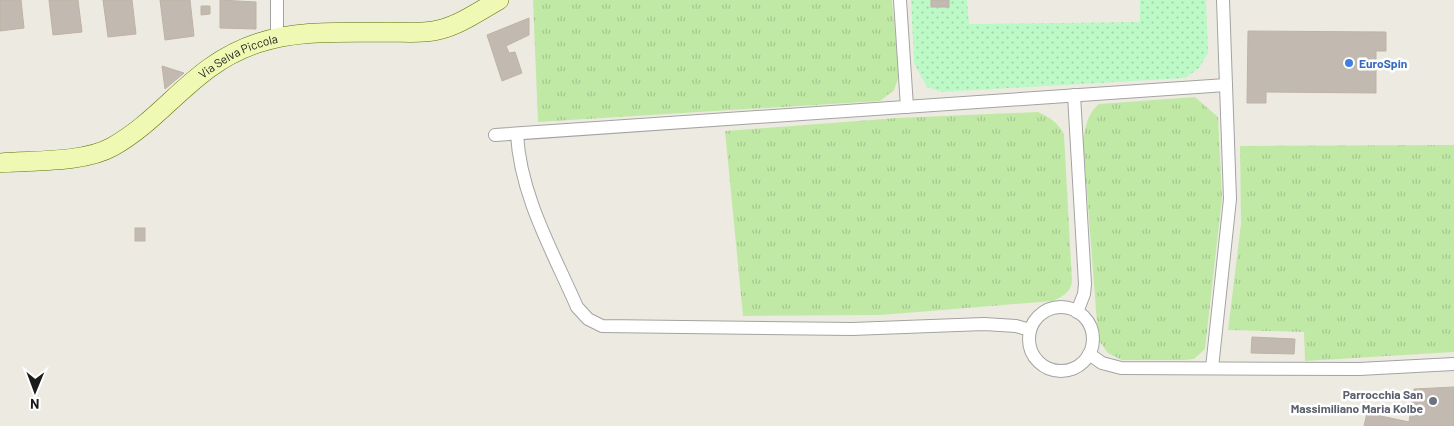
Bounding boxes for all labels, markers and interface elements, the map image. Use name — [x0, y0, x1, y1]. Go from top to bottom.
street label: Via Selva Piccola — [195, 31, 279, 81]
place label: EuroSpin — [1359, 56, 1407, 70]
marker: EuroSpin — [1343, 57, 1355, 69]
north arrow — [10, 366, 60, 416]
place label: Parrocchia San Massimiliano Maria Kolbe — [1291, 387, 1423, 415]
marker: Parrocchia San Massimiliano Maria Kolbe — [1427, 395, 1439, 407]
text: N — [30, 396, 40, 413]

